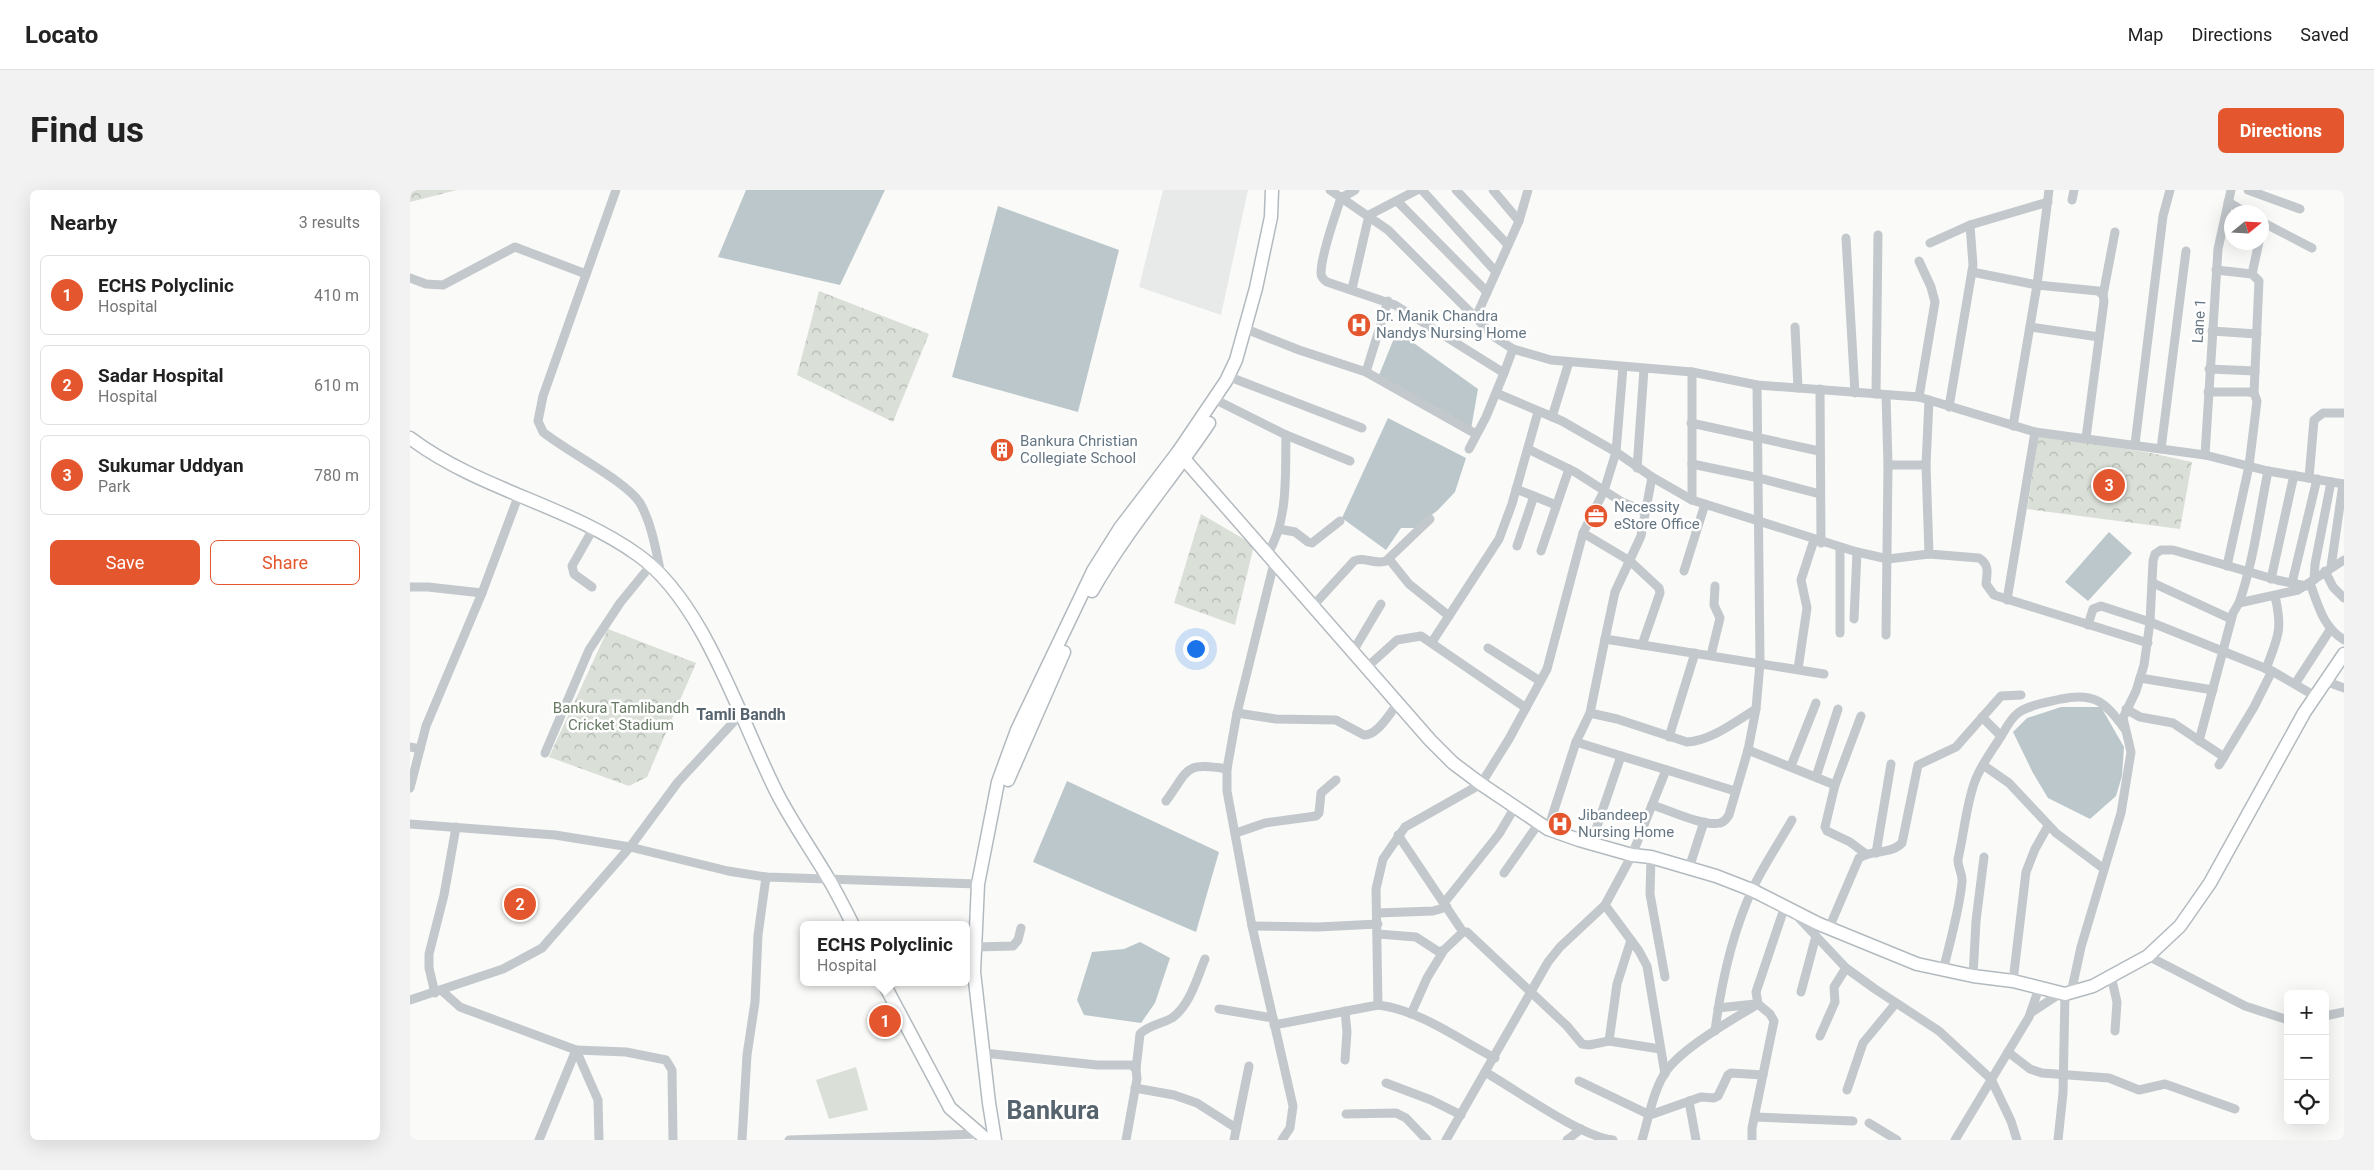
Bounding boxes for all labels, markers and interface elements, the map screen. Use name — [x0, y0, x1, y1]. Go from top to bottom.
text: Locato — [25, 21, 98, 49]
text: Map — [2128, 24, 2163, 45]
text: Directions — [2191, 24, 2272, 45]
text: Saved — [2300, 24, 2349, 45]
button: Directions — [2218, 108, 2344, 153]
text: Find us — [30, 110, 144, 151]
north arrow — [2224, 205, 2269, 250]
text: Nearby — [50, 211, 117, 235]
text: 3 results — [299, 213, 360, 232]
text: ECHS Polyclinic — [98, 274, 234, 297]
text: 1 — [62, 286, 72, 305]
text: 410 m — [314, 286, 359, 305]
text: Hospital — [98, 297, 158, 316]
street label: Lane 1 — [2188, 298, 2210, 344]
place label: Dr. Manik Chandra Nandys Nursing Home — [1376, 307, 1526, 342]
hospital icon: Dr. Manik Chandra Nandys Nursing Home — [1346, 312, 1372, 338]
text: Sadar Hospital — [98, 364, 224, 387]
text: 2 — [62, 376, 72, 395]
text: 610 m — [314, 376, 359, 395]
text: Hospital — [98, 387, 158, 406]
place label: Bankura Christian Collegiate School — [1020, 432, 1138, 467]
building icon: Bankura Christian Collegiate School — [989, 437, 1015, 463]
text: Sukumar Uddyan — [98, 454, 244, 477]
text: 3 — [62, 466, 72, 485]
text: 780 m — [314, 466, 359, 485]
pin: 3 — [2093, 466, 2125, 504]
text: Park — [98, 477, 130, 496]
place label: Necessity eStore Office — [1614, 498, 1700, 533]
office icon: Necessity eStore Office — [1583, 503, 1609, 529]
button: Save — [50, 540, 200, 585]
button: Share — [210, 540, 360, 585]
your location — [1183, 636, 1209, 662]
park label: Bankura Tamlibandh Cricket Stadium — [553, 699, 689, 734]
district label: Tamli Bandh — [696, 705, 786, 724]
place label: Jibandeep Nursing Home — [1578, 806, 1674, 841]
hospital icon: Jibandeep Nursing Home — [1547, 811, 1573, 837]
pin: 2 — [504, 885, 536, 923]
popup — [800, 921, 970, 986]
text: ECHS Polyclinic — [817, 933, 953, 956]
text: Hospital — [817, 956, 877, 975]
map controls — [2284, 990, 2329, 1125]
button: + — [2284, 990, 2329, 1035]
pin: 1 — [869, 1002, 901, 1040]
button: − — [2284, 1035, 2329, 1080]
button: locate — [2284, 1080, 2329, 1125]
district label: Bankura — [1007, 1096, 1099, 1125]

